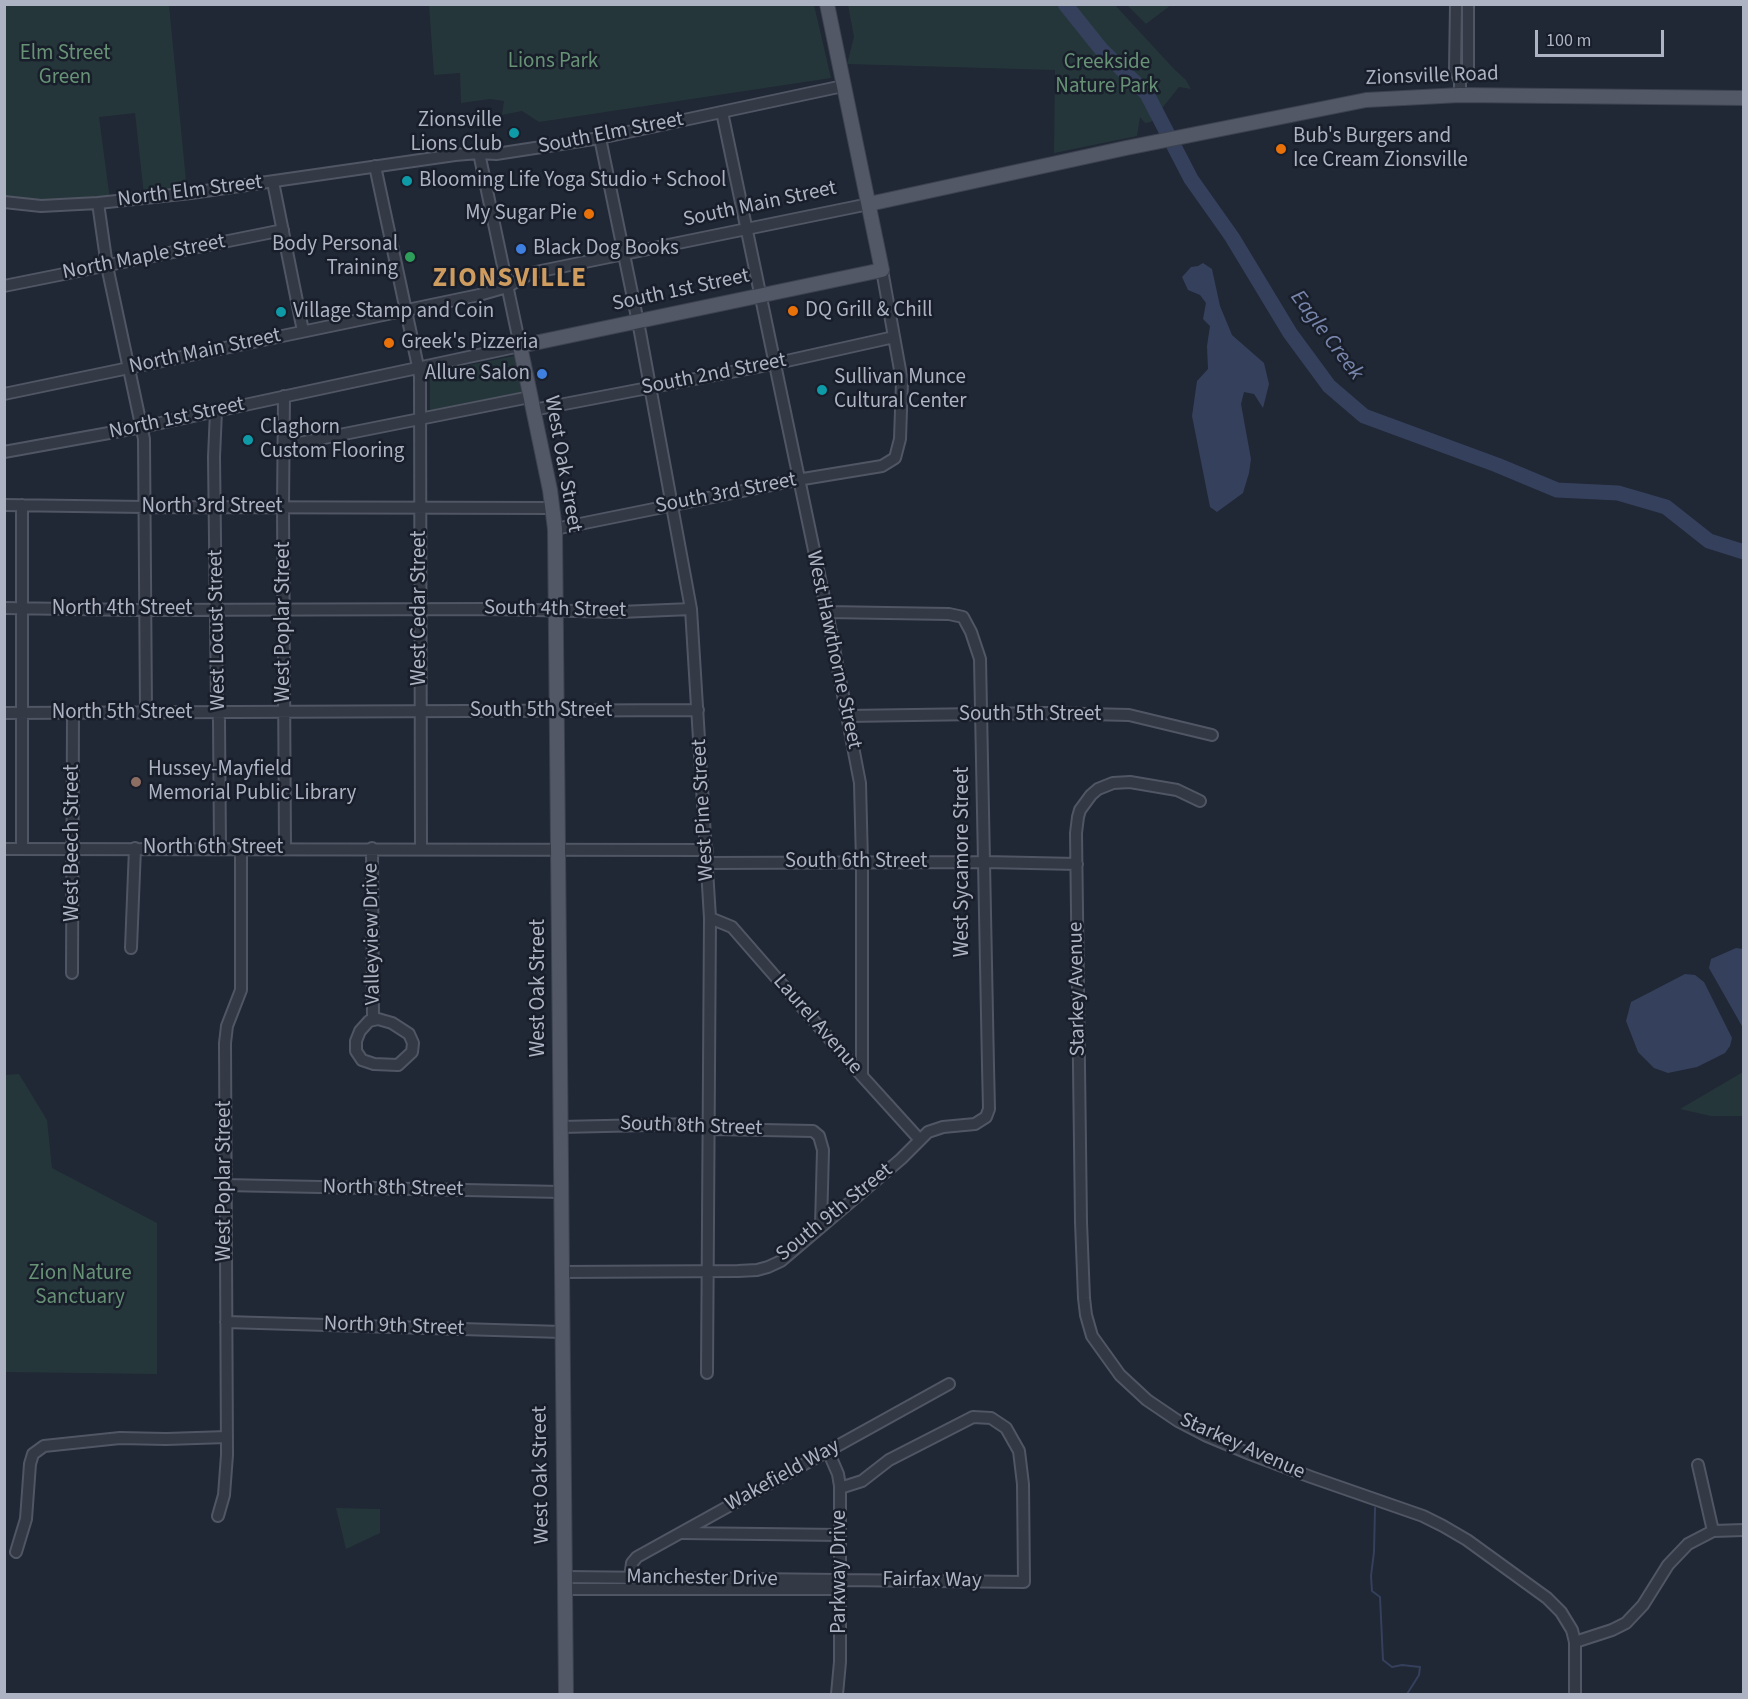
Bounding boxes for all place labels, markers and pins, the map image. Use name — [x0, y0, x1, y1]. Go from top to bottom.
place label: Zionsville Lions Club — [410, 108, 502, 158]
place label: Bub's Burgers and Ice Cream Zionsville — [1293, 124, 1468, 174]
marker: Zionsville Lions Club — [507, 126, 521, 140]
marker: Bub's Burgers and Ice Cream Zionsville — [1274, 142, 1288, 156]
place label: Blooming Life Yoga Studio + School — [419, 168, 726, 194]
marker: Blooming Life Yoga Studio + School — [400, 174, 414, 188]
place label: My Sugar Pie — [465, 201, 577, 227]
marker: My Sugar Pie — [582, 207, 596, 221]
place label: Body Personal Training — [272, 232, 398, 282]
place label: Black Dog Books — [533, 236, 679, 262]
marker: Black Dog Books — [514, 242, 528, 256]
marker: Body Personal Training — [403, 250, 417, 264]
place label: DQ Grill & Chill — [805, 298, 933, 324]
place label: Village Stamp and Coin — [293, 299, 494, 325]
marker: DQ Grill & Chill — [786, 304, 800, 318]
marker: Village Stamp and Coin — [274, 305, 288, 319]
place label: Greek's Pizzeria — [401, 330, 538, 356]
marker: Greek's Pizzeria — [382, 336, 396, 350]
place label: Allure Salon — [425, 361, 530, 387]
place label: Sullivan Munce Cultural Center — [834, 365, 966, 415]
marker: Allure Salon — [535, 367, 549, 381]
marker: Sullivan Munce Cultural Center — [815, 383, 829, 397]
place label: Claghorn Custom Flooring — [260, 415, 404, 465]
marker: Claghorn Custom Flooring — [241, 433, 255, 447]
place label: Hussey-Mayfield Memorial Public Library — [148, 757, 356, 807]
marker: Hussey-Mayfield Memorial Public Library — [129, 775, 143, 789]

